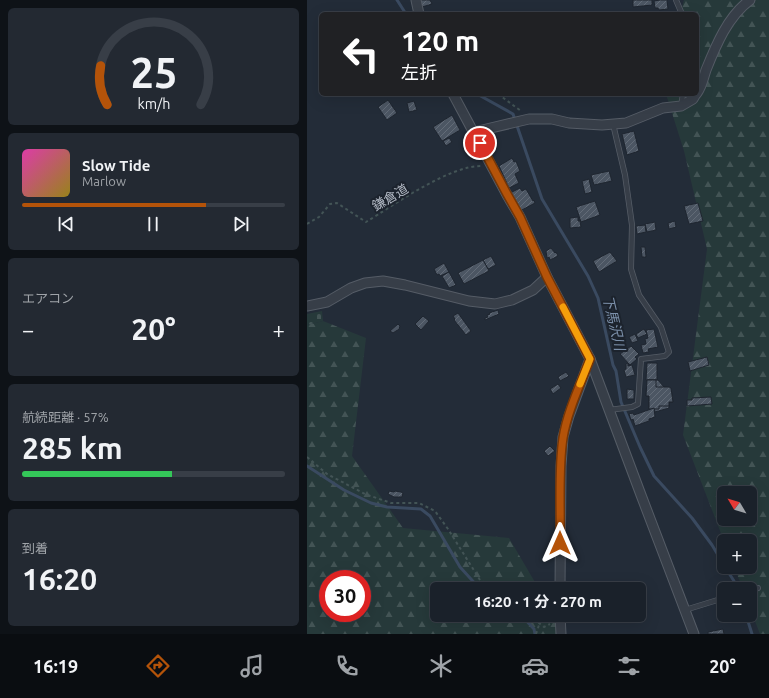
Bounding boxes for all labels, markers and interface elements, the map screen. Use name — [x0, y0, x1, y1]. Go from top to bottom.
text: 120 m — [401, 25, 479, 56]
icon: left — [335, 28, 387, 80]
text: 25 — [130, 48, 177, 95]
text: 左折 — [401, 62, 437, 82]
text: km/h — [137, 95, 170, 111]
pin — [463, 126, 497, 160]
icon: arrive — [469, 132, 491, 154]
text: Slow Tide — [82, 157, 150, 174]
text: Marlow — [82, 174, 126, 188]
street label: 鎌倉道 — [370, 181, 410, 213]
icon: previous — [55, 213, 77, 235]
icon: pause — [142, 213, 164, 235]
icon: next — [230, 213, 252, 235]
text: エアコン — [22, 291, 74, 305]
water label: 下馬沢川 — [600, 294, 629, 354]
text: 20° — [131, 312, 176, 346]
text: − — [22, 317, 34, 342]
text: + — [273, 317, 285, 342]
text: 航続距離 · 57% — [22, 410, 109, 424]
text: 285 km — [22, 431, 123, 465]
north arrow — [717, 486, 757, 526]
map controls — [717, 486, 757, 622]
position arrow — [539, 522, 581, 564]
button: + — [717, 534, 757, 574]
text: 到着 — [22, 541, 48, 555]
text: 16:20 — [22, 562, 97, 596]
speed limit sign: 30 — [319, 570, 371, 622]
button: − — [717, 582, 757, 622]
text: 16:20 · 1 分 · 270 m — [474, 593, 602, 610]
icon: directions — [144, 652, 172, 680]
icon: music — [238, 652, 266, 680]
icon: phone — [333, 652, 361, 680]
icon: climate — [427, 652, 455, 680]
icon: car — [521, 652, 549, 680]
icon: filters — [615, 652, 643, 680]
text: 16:19 — [33, 656, 78, 676]
text: 20° — [709, 656, 736, 676]

